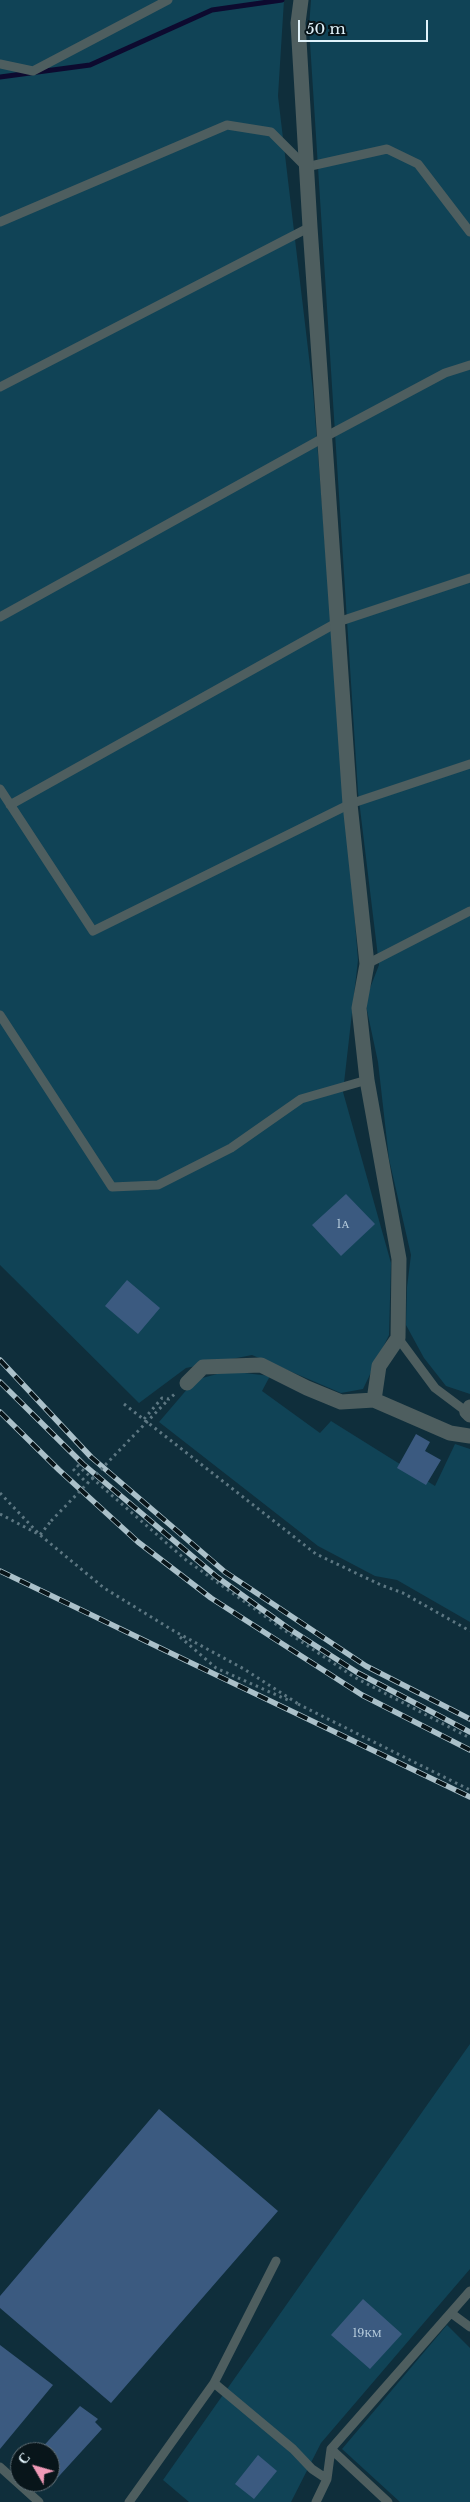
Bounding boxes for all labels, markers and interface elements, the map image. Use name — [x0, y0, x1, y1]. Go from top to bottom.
scale bar — [300, 10, 430, 42]
text: 50 m — [306, 19, 346, 38]
house number: 1А — [337, 1218, 349, 1232]
house number: 19КМ — [352, 2327, 382, 2341]
north arrow — [10, 2442, 60, 2492]
text: С — [14, 2449, 34, 2468]

